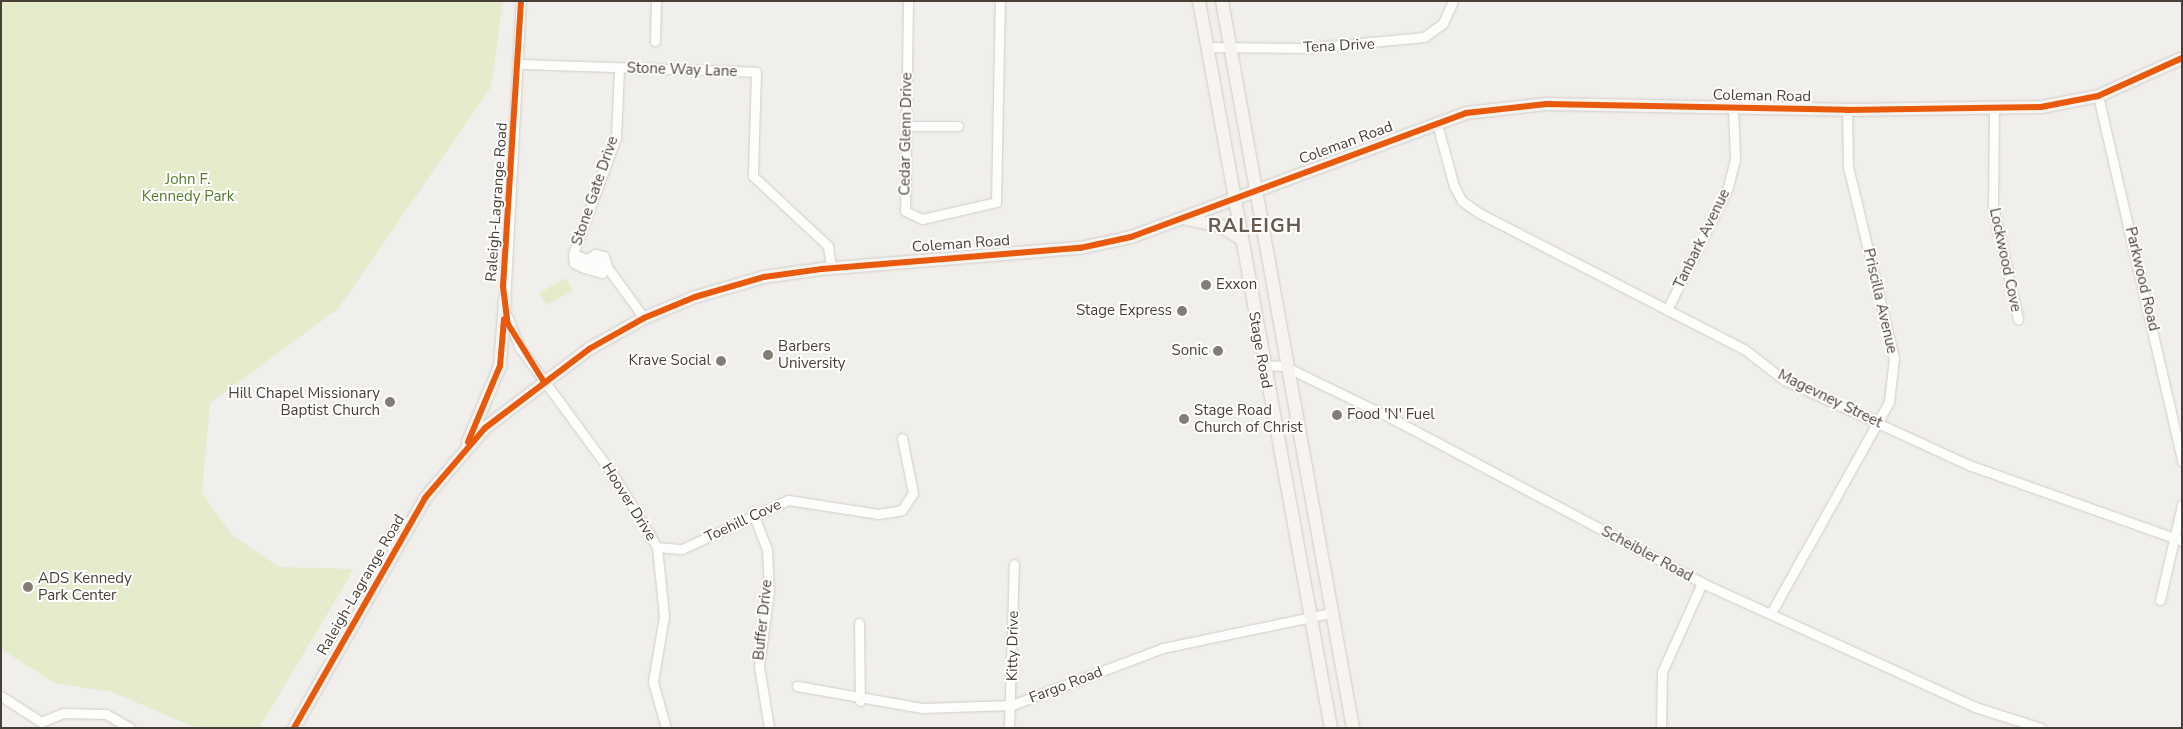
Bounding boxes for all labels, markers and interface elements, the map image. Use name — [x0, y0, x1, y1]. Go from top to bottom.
street label: Tena Drive — [1303, 35, 1375, 57]
street label: Stone Way Lane — [626, 59, 738, 81]
street label: Cedar Glenn Drive — [896, 72, 916, 196]
street label: Coleman Road — [1713, 86, 1811, 106]
street label: Coleman Road — [1297, 118, 1395, 168]
street label: Raleigh-Lagrange Road — [482, 122, 512, 282]
street label: Stone Gate Drive — [568, 134, 622, 248]
park label: John F. Kennedy Park — [142, 170, 234, 205]
street label: Tanbark Avenue — [1670, 186, 1734, 292]
street label: Lockwood Cove — [1985, 206, 2025, 314]
district label: RALEIGH — [1207, 213, 1303, 237]
street label: Parkwood Road — [2121, 225, 2163, 333]
street label: Coleman Road — [911, 232, 1011, 256]
street label: Priscilla Avenue — [1859, 247, 1901, 355]
place label: Exxon — [1216, 276, 1257, 294]
marker: Exxon — [1200, 279, 1212, 291]
place label: Stage Express — [1076, 302, 1172, 320]
marker: Stage Express — [1176, 305, 1188, 317]
street label: Stage Road — [1244, 310, 1276, 390]
place label: Barbers University — [778, 337, 846, 372]
place label: Sonic — [1171, 342, 1208, 360]
marker: Sonic — [1212, 345, 1224, 357]
marker: Barbers University — [762, 349, 774, 361]
place label: Krave Social — [629, 352, 711, 370]
marker: Krave Social — [715, 355, 727, 367]
street label: Magevney Street — [1775, 366, 1885, 432]
place label: Hill Chapel Missionary Baptist Church — [228, 384, 380, 419]
marker: Hill Chapel Missionary Baptist Church — [384, 396, 396, 408]
place label: Stage Road Church of Christ — [1194, 401, 1303, 436]
place label: Food 'N' Fuel — [1347, 406, 1435, 424]
marker: Food 'N' Fuel — [1331, 409, 1343, 421]
marker: Stage Road Church of Christ — [1178, 413, 1190, 425]
street label: Hoover Drive — [598, 460, 660, 544]
street label: Toehill Cove — [702, 495, 784, 547]
street label: Raleigh-Lagrange Road — [313, 511, 409, 659]
street label: Scheibler Road — [1598, 522, 1696, 586]
place label: ADS Kennedy Park Center — [38, 569, 132, 604]
street label: Buffer Drive — [750, 579, 776, 661]
marker: ADS Kennedy Park Center — [22, 581, 34, 593]
street label: Kitty Drive — [1003, 611, 1023, 681]
street label: Fargo Road — [1027, 663, 1105, 707]

